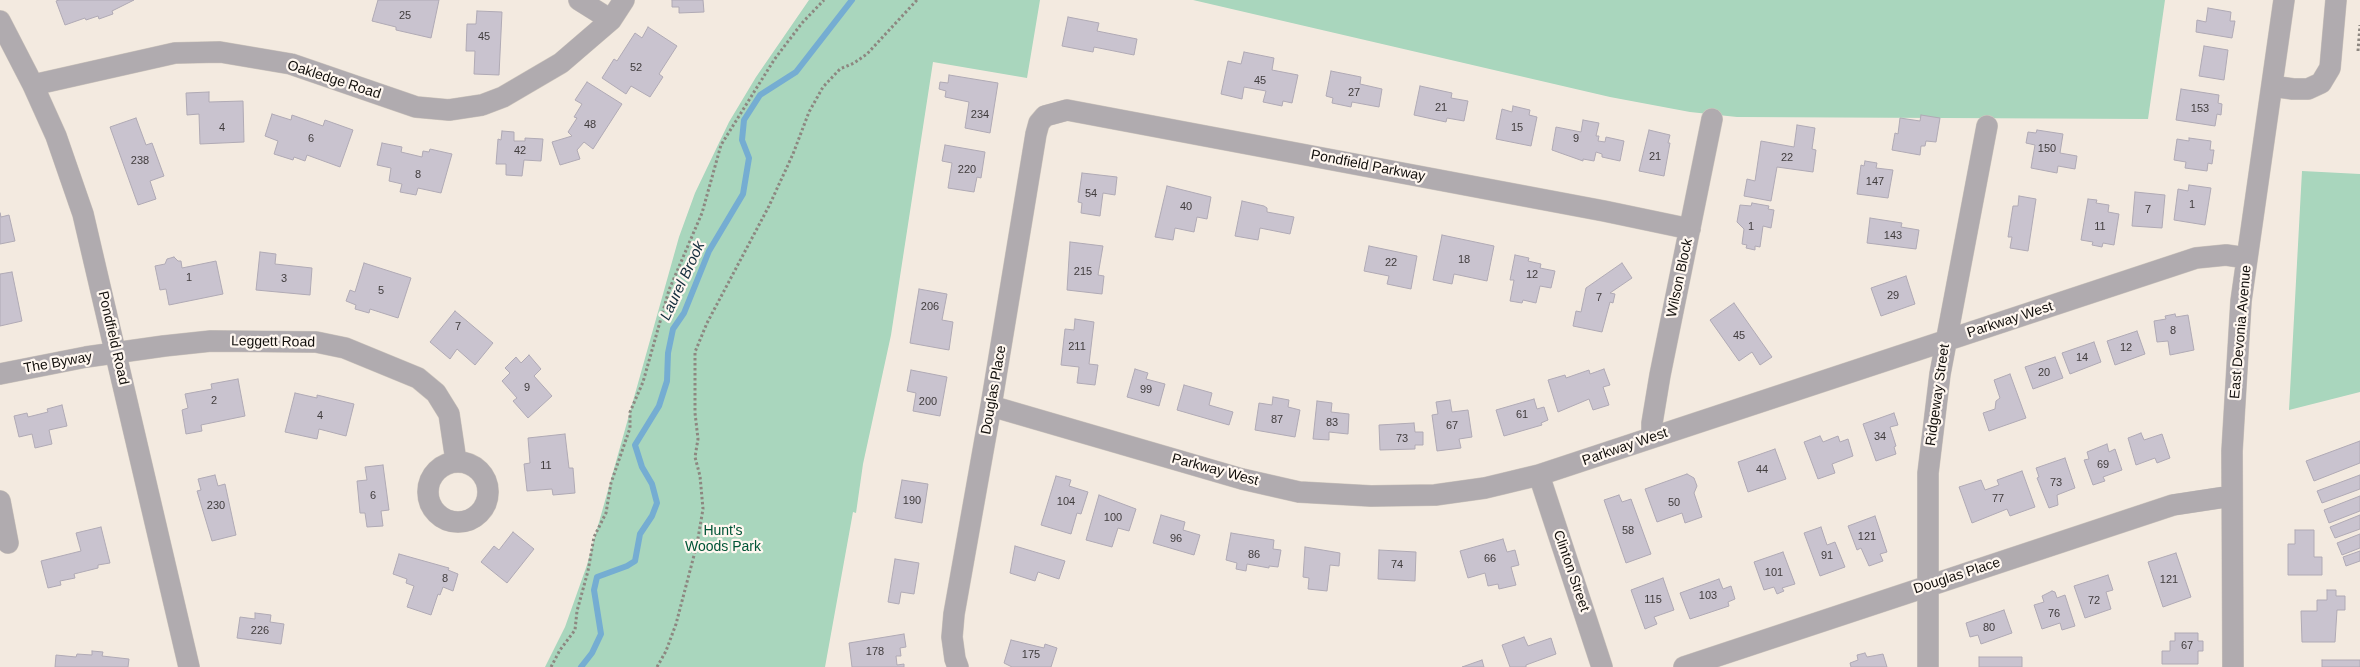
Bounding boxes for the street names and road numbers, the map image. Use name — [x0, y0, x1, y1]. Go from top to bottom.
street label: Oakledge Road — [285, 57, 383, 103]
street label: Pondfield Parkway — [1309, 147, 1427, 185]
street label: Wilson Block — [1663, 237, 1697, 319]
street label: East Devonia Avenue — [2227, 264, 2255, 400]
street label: Pondfield Road — [94, 289, 132, 387]
street label: Parkway West — [1965, 298, 2055, 342]
street label: Leggett Road — [231, 333, 315, 351]
street label: Ridgeway Street — [1923, 343, 1953, 447]
street label: Douglas Place — [978, 344, 1010, 436]
street label: The Byway — [22, 349, 94, 377]
street label: Parkway West — [1580, 425, 1670, 469]
street label: Parkway West — [1170, 450, 1260, 490]
street label: Clinton Street — [1549, 528, 1593, 614]
street label: Douglas Place — [1911, 554, 2003, 598]

